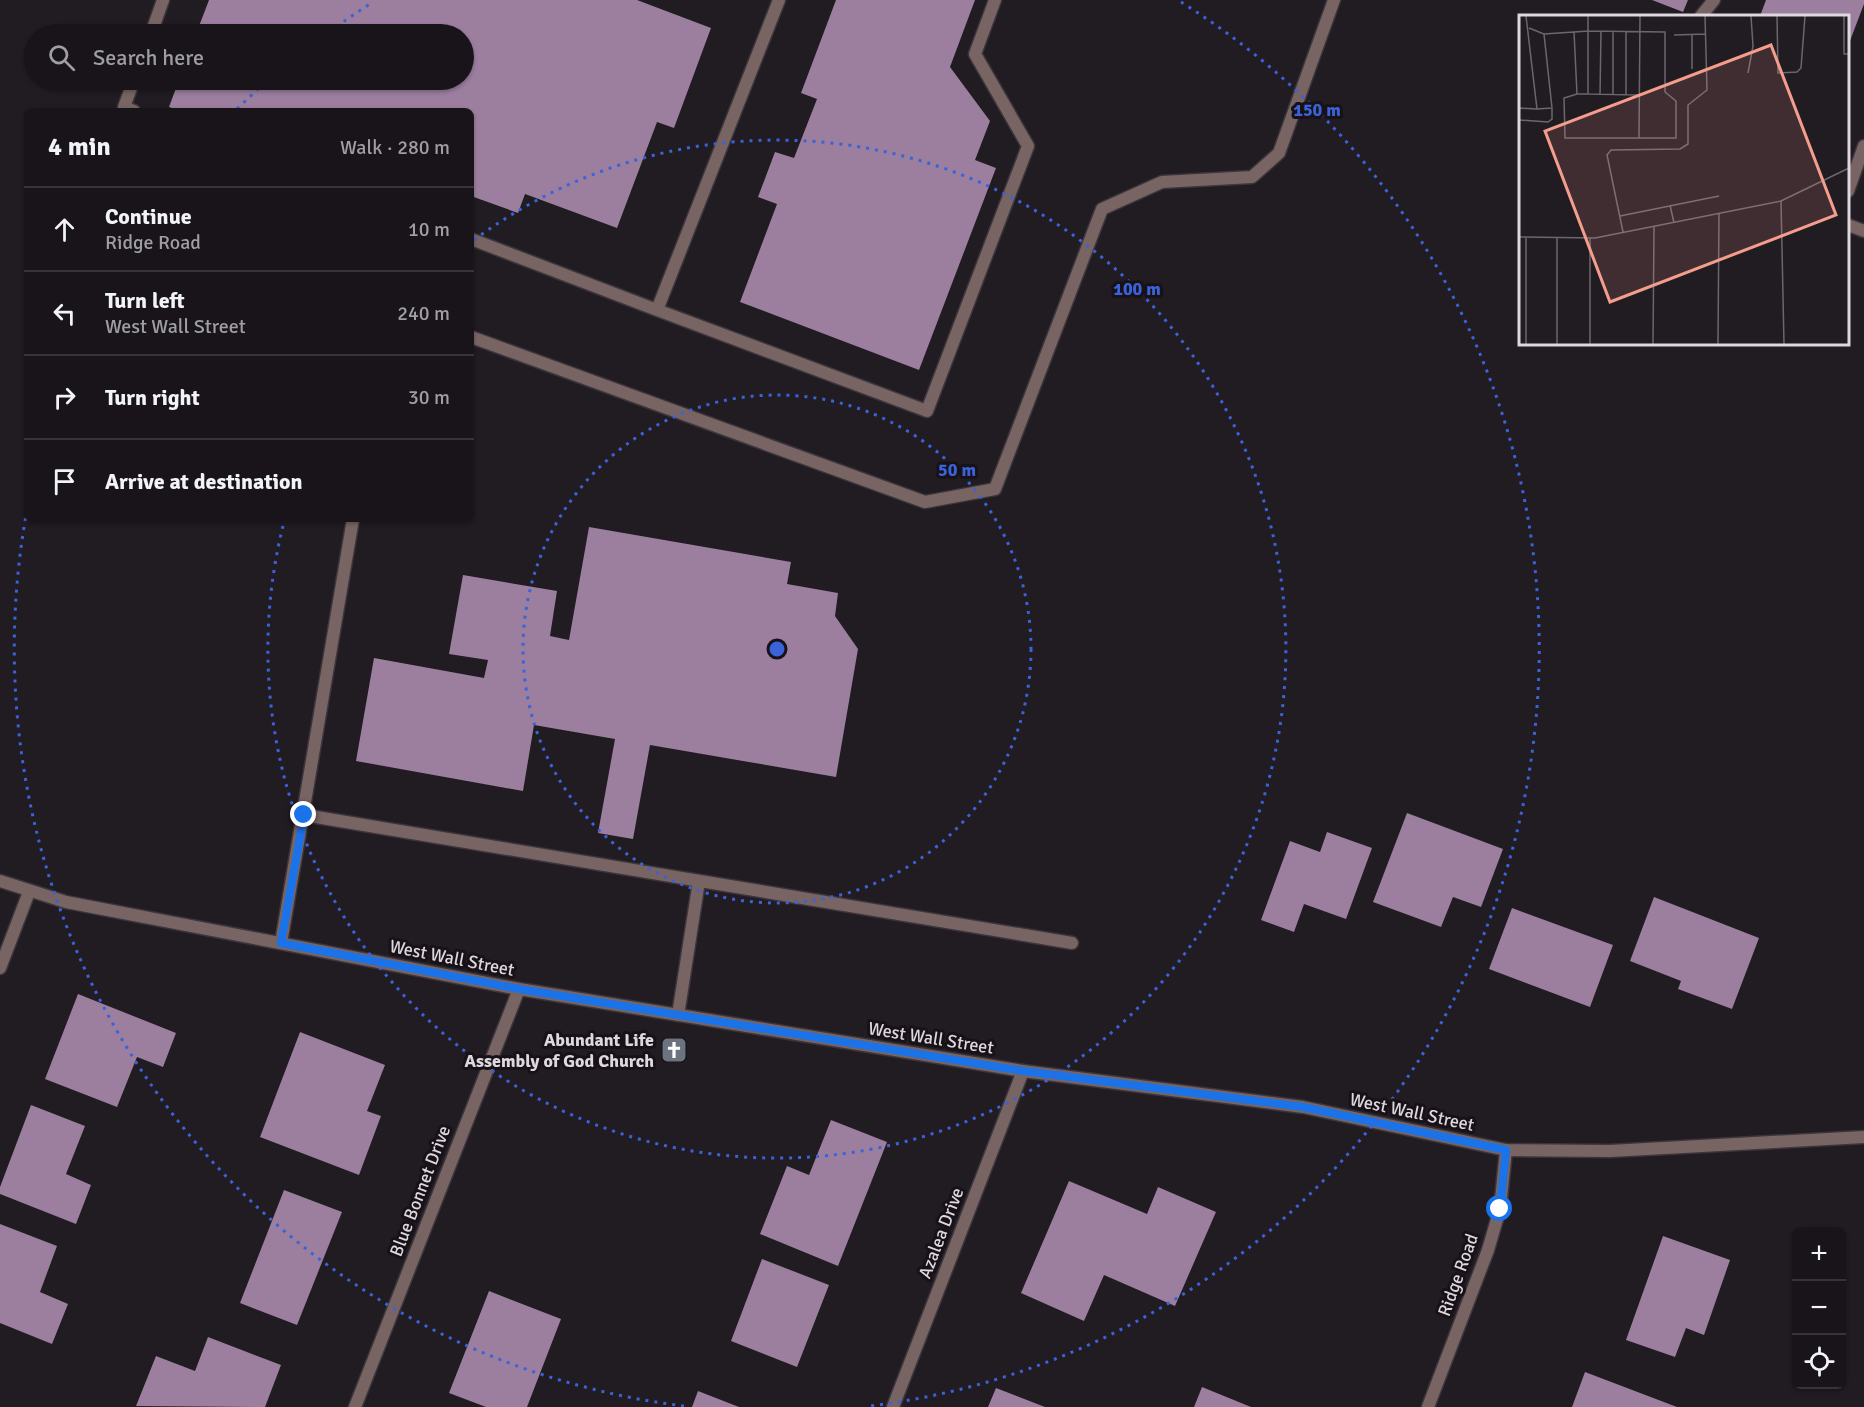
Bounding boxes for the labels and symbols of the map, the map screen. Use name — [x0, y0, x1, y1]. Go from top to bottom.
inset map — [1519, 15, 1849, 345]
text: 150 m — [1293, 99, 1341, 121]
text: 100 m — [1113, 278, 1161, 300]
text: 50 m — [938, 459, 976, 481]
centre of rings — [767, 639, 787, 659]
route end — [290, 801, 316, 827]
street label: West Wall Street — [388, 935, 516, 981]
street label: West Wall Street — [867, 1017, 995, 1059]
place label: Abundant Life Assembly of God Church — [465, 1029, 654, 1072]
church icon: Abundant Life Assembly of God Church — [659, 1035, 689, 1065]
street label: West Wall Street — [1348, 1088, 1476, 1136]
street label: Blue Bonnet Drive — [385, 1123, 455, 1259]
street label: Azalea Drive — [914, 1184, 968, 1282]
route start — [1486, 1195, 1512, 1221]
street label: Ridge Road — [1433, 1231, 1483, 1319]

